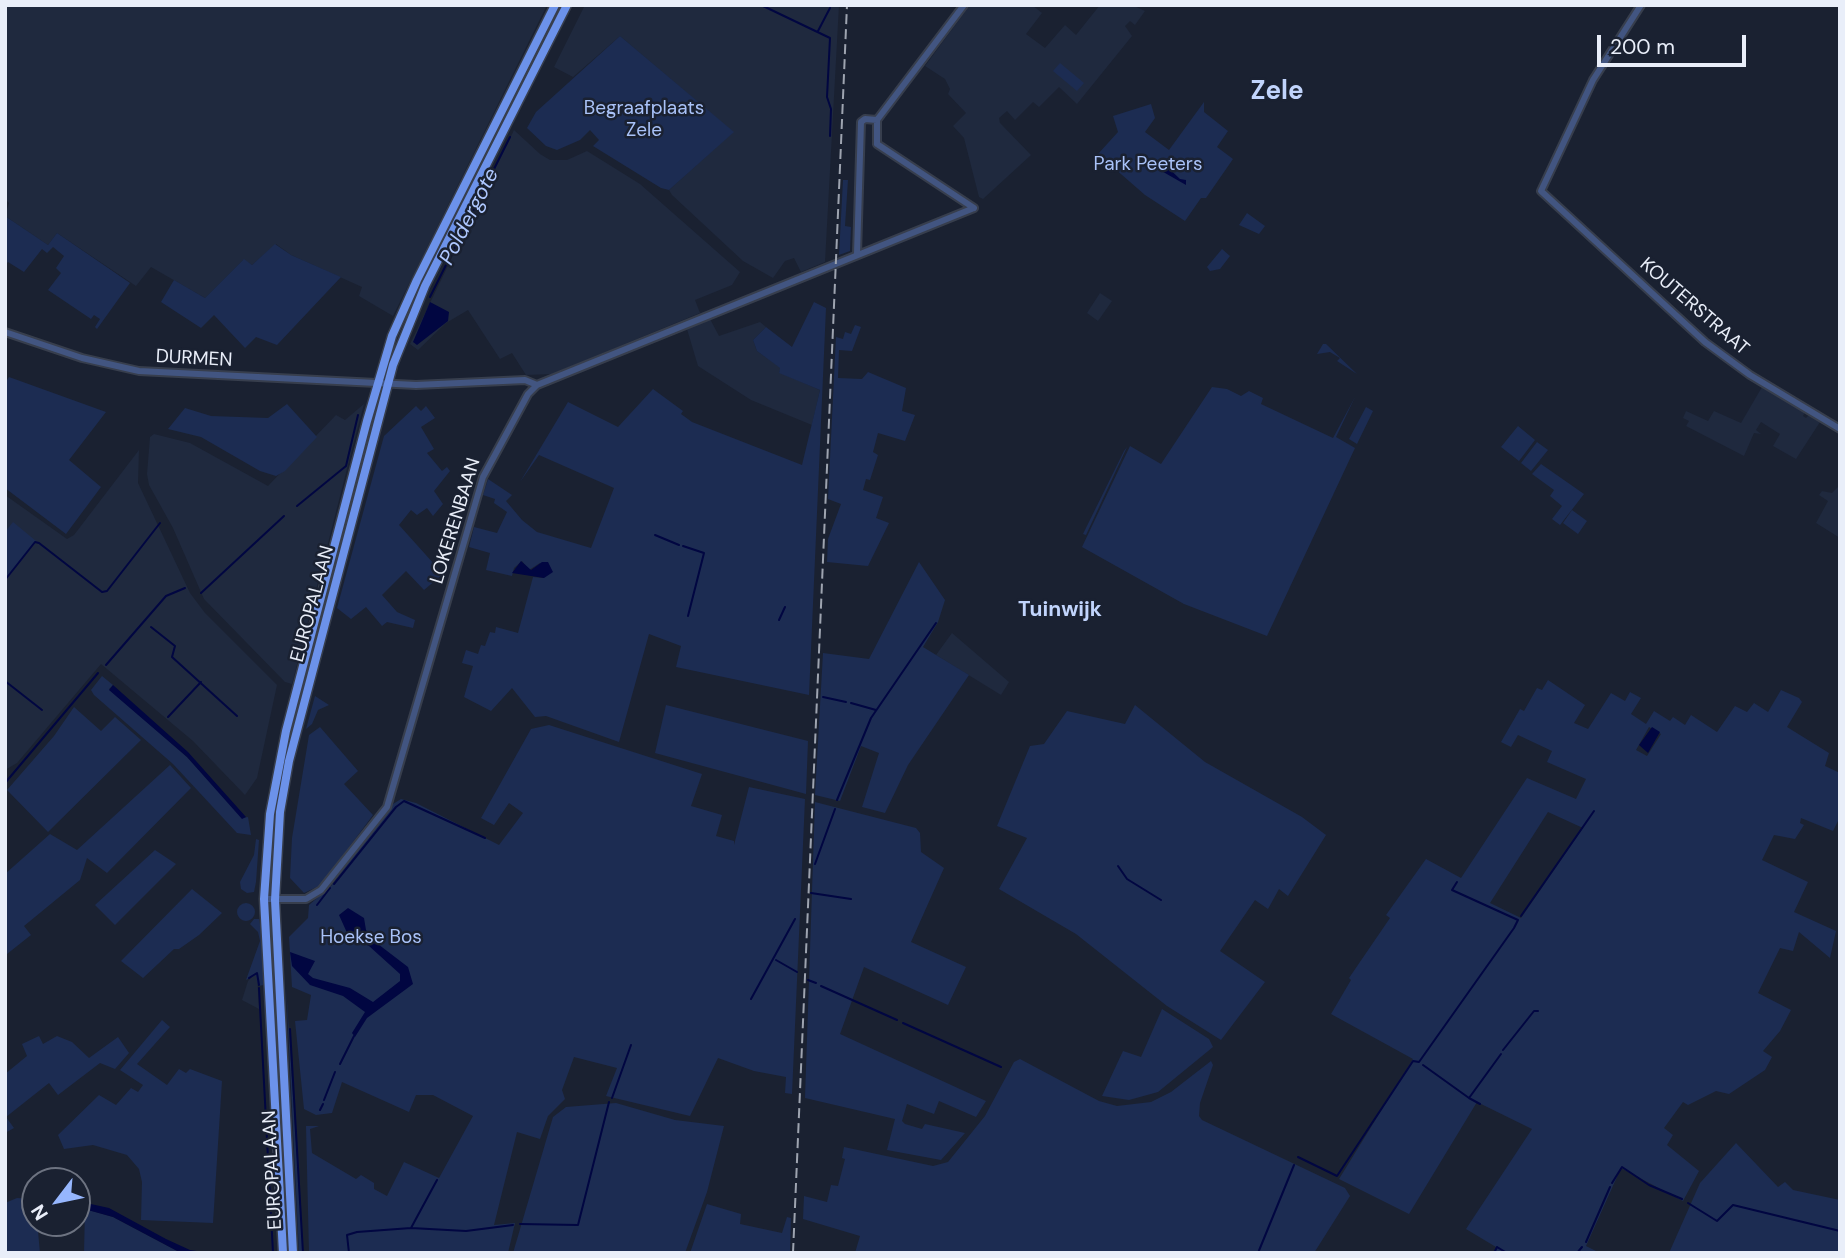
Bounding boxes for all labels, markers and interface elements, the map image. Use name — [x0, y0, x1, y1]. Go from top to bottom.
scale bar — [1600, 21, 1749, 65]
text: 200 m — [1610, 33, 1675, 61]
district label: Zele — [1250, 76, 1304, 108]
park label: Begraafplaats Zele — [584, 98, 704, 142]
park label: Park Peeters — [1094, 154, 1202, 176]
water label: Poldergote — [435, 164, 505, 270]
street label: KOUTERSTRAAT — [1635, 253, 1753, 361]
street label: DURMEN — [155, 346, 233, 372]
street label: LOKERENBAAN — [426, 455, 486, 587]
street label: EUROPALAAN — [287, 543, 339, 665]
district label: Tuinwijk — [1018, 597, 1102, 623]
park label: Hoekse Bos — [320, 927, 422, 949]
street label: EUROPALAAN — [258, 1110, 288, 1230]
north arrow — [21, 1167, 91, 1237]
text: N — [25, 1200, 54, 1225]

